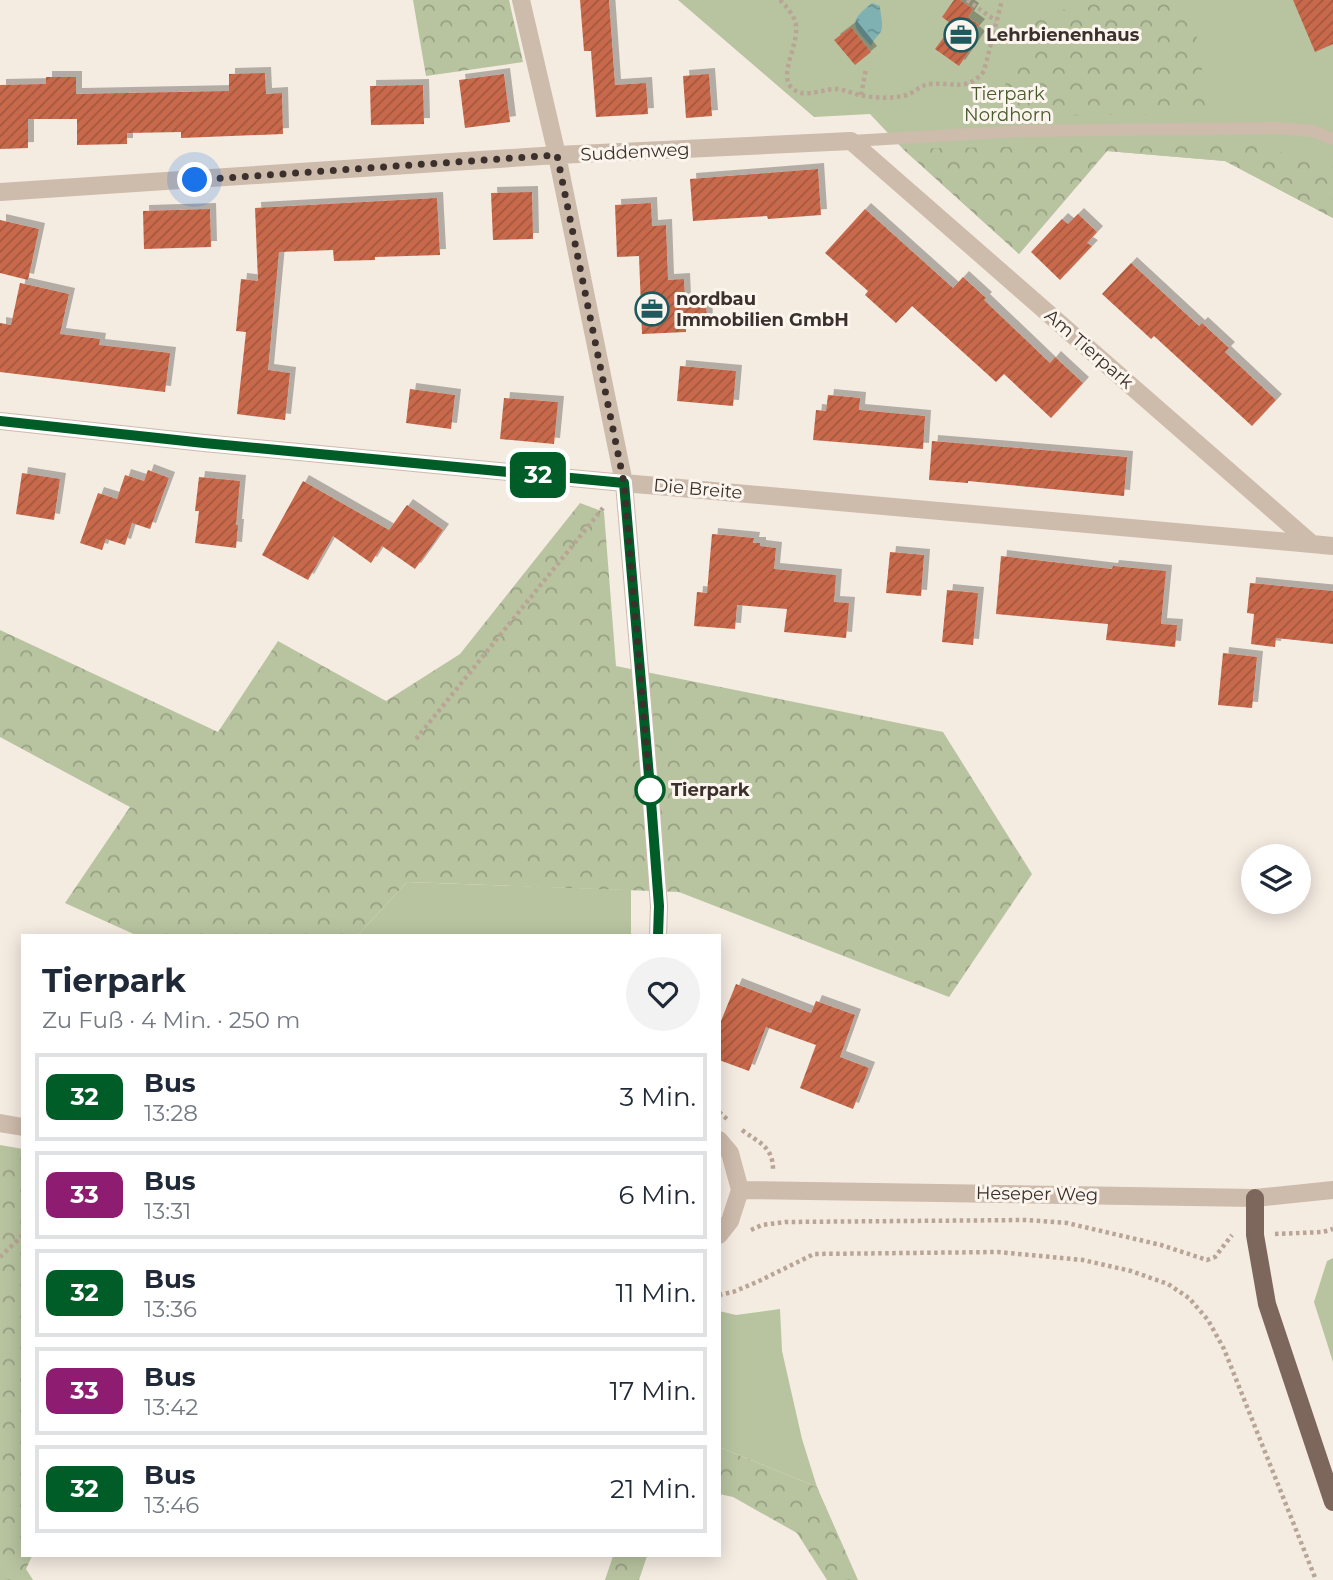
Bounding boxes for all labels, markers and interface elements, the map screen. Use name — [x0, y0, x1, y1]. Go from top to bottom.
office icon: Lehrbienenhaus — [942, 16, 980, 54]
place label: Lehrbienenhaus — [986, 24, 1140, 46]
park label: Tierpark Nordhorn — [964, 83, 1052, 126]
street label: Suddenweg — [580, 138, 690, 166]
your location — [177, 162, 212, 197]
place label: nordbau Immobilien GmbH — [676, 288, 849, 331]
office icon: nordbau Immobilien GmbH — [633, 290, 671, 328]
street label: Am Tierpark — [1040, 304, 1138, 394]
line badge: 32 — [506, 452, 570, 498]
text: 32 — [524, 460, 552, 489]
street label: Die Breite — [653, 474, 744, 504]
marker: Tierpark — [635, 775, 665, 805]
place label: Tierpark — [671, 779, 750, 801]
map controls — [1241, 844, 1311, 914]
button: layers — [1241, 844, 1311, 914]
button: heart — [626, 957, 700, 1031]
text: Tierpark — [42, 960, 186, 1000]
text: Zu Fuß · 4 Min. · 250 m — [42, 1006, 301, 1034]
text: Bus — [144, 1067, 196, 1099]
text: 3 Min. — [620, 1081, 696, 1113]
text: 32 — [70, 1082, 99, 1111]
text: 13:28 — [144, 1099, 198, 1127]
text: Bus — [144, 1165, 196, 1197]
text: 6 Min. — [618, 1179, 696, 1211]
text: 33 — [70, 1180, 99, 1209]
street label: Heseper Weg — [976, 1182, 1098, 1206]
text: 13:31 — [144, 1197, 191, 1225]
text: Bus — [144, 1263, 196, 1295]
text: 11 Min. — [616, 1277, 696, 1309]
text: 32 — [70, 1278, 99, 1307]
text: 13:36 — [144, 1295, 197, 1323]
text: Bus — [144, 1361, 196, 1393]
text: 17 Min. — [610, 1375, 696, 1407]
text: 33 — [70, 1376, 99, 1405]
text: 13:42 — [144, 1393, 198, 1421]
text: Bus — [144, 1459, 196, 1491]
text: 21 Min. — [610, 1473, 696, 1505]
text: 32 — [70, 1474, 99, 1503]
text: 13:46 — [144, 1491, 199, 1519]

